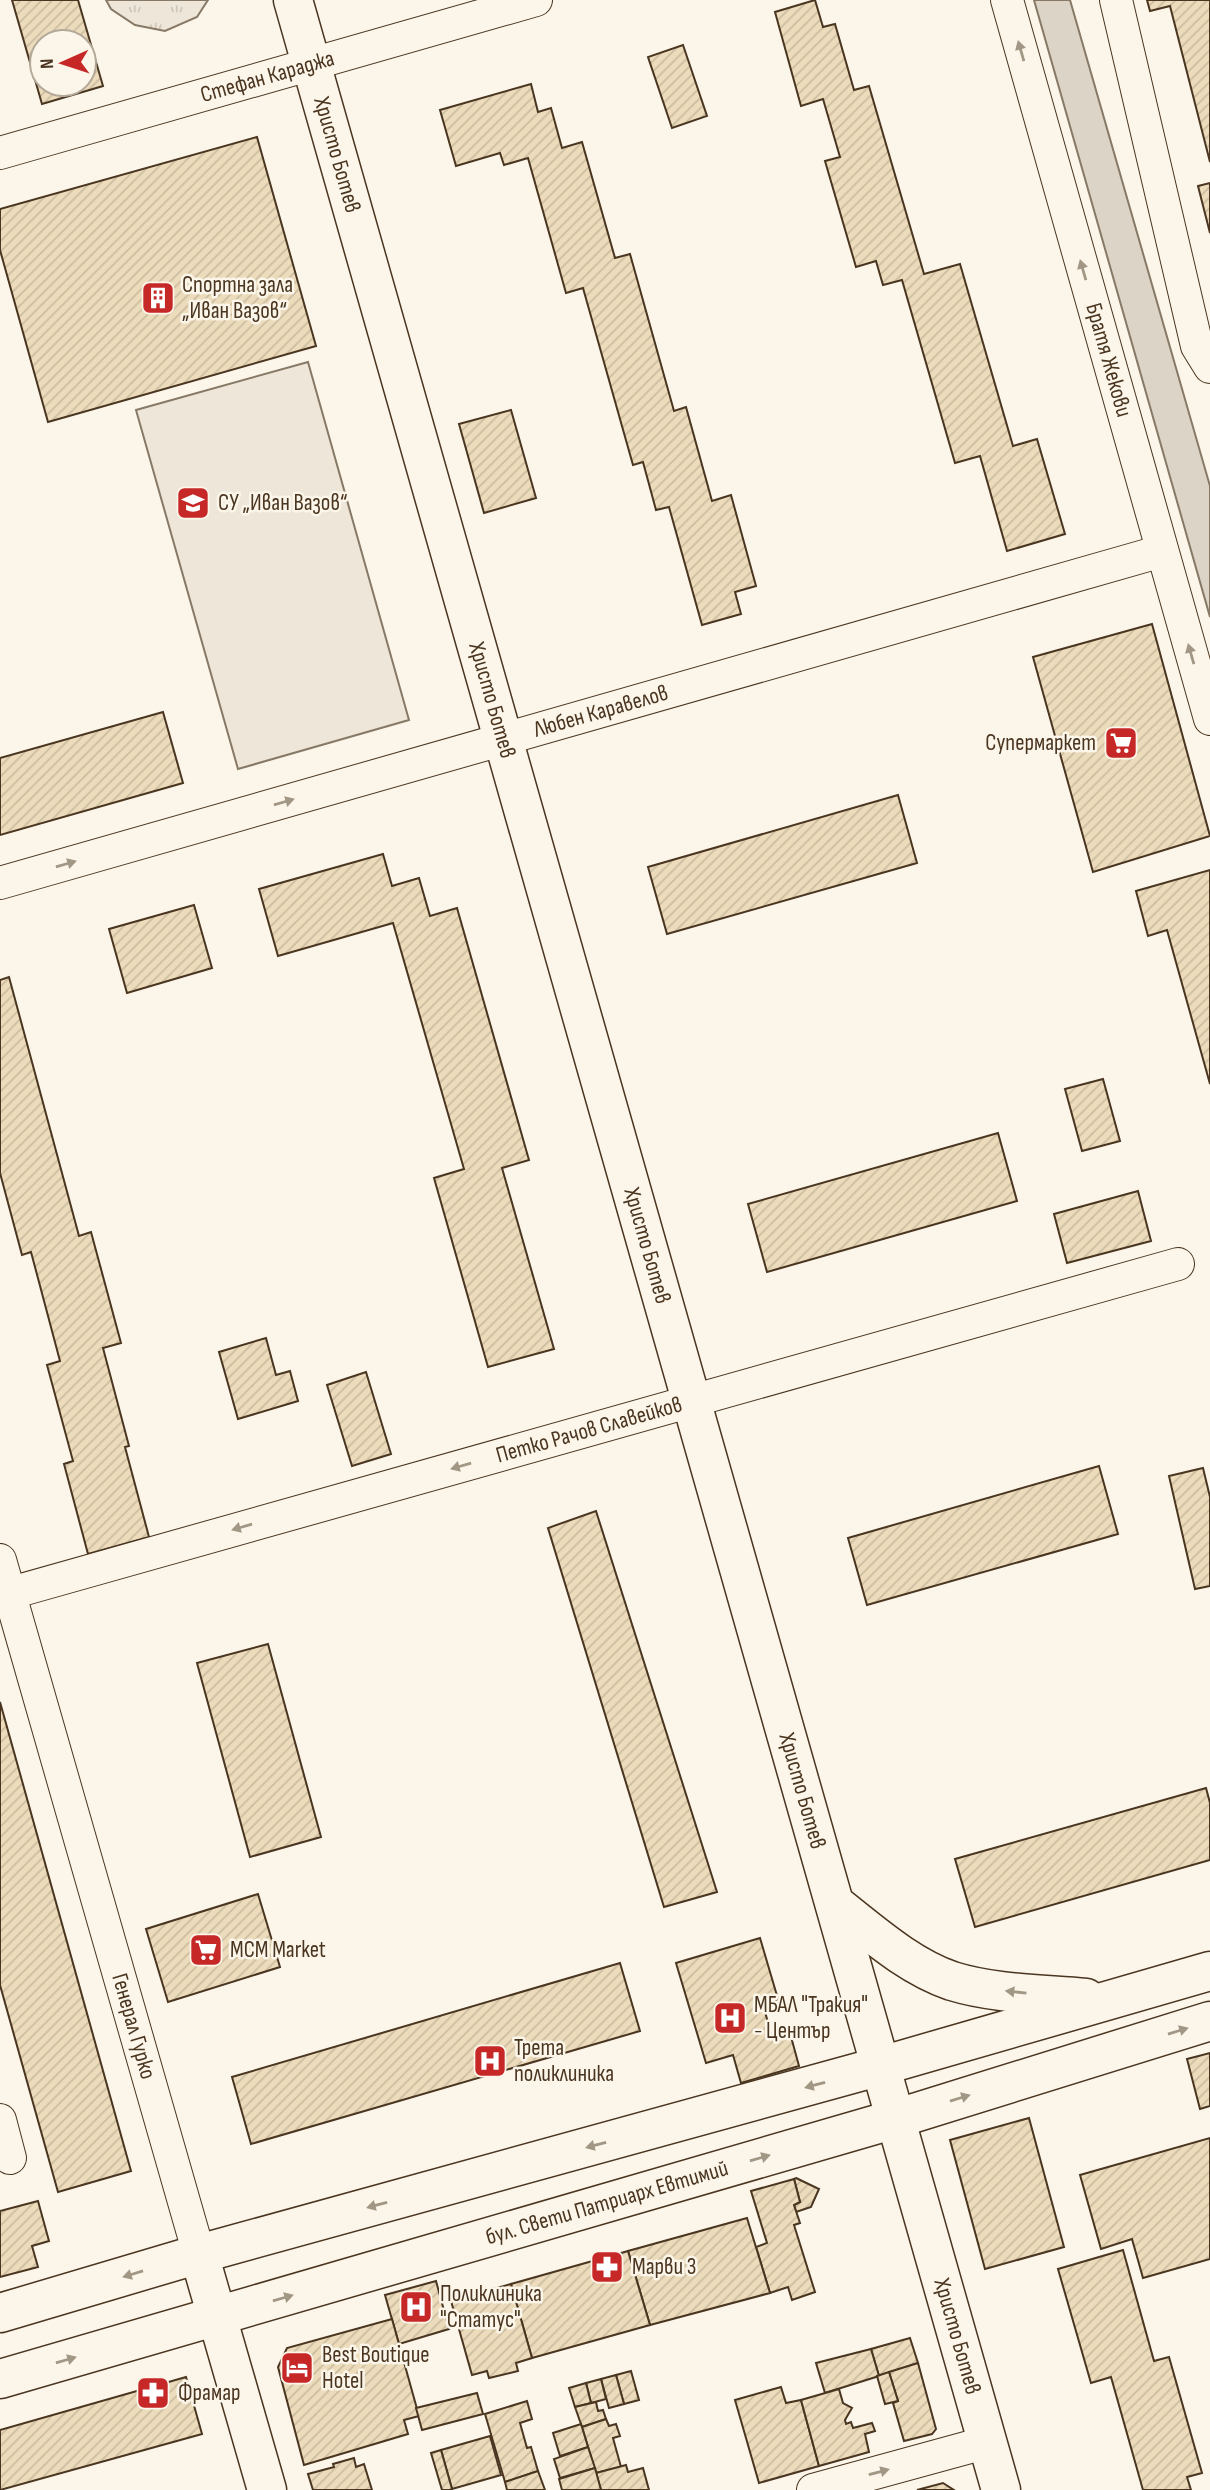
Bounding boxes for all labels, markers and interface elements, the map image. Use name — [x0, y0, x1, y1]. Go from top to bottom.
north arrow — [28, 28, 98, 98]
one-way arrow — [1015, 40, 1026, 62]
street label: Стефан Караджа — [197, 44, 338, 109]
text: N — [36, 58, 59, 69]
street label: Христо Ботев — [307, 93, 367, 216]
one-way arrow — [1077, 259, 1087, 280]
place label: Спортна зала „Иван Вазов“ — [182, 271, 293, 325]
building icon: Спортна зала „Иван Вазов“ — [139, 279, 177, 317]
street label: Братя Жекови — [1079, 300, 1138, 420]
school or university icon: СУ „Иван Вазов“ — [174, 484, 212, 522]
place label: СУ „Иван Вазов“ — [218, 489, 347, 517]
street label: Христо Ботев — [462, 638, 522, 761]
one-way arrow — [1186, 643, 1196, 664]
street label: Любен Каравелов — [529, 679, 671, 744]
supermarket icon: Супермаркет — [1102, 724, 1140, 762]
place label: Супермаркет — [985, 729, 1096, 757]
one-way arrow — [274, 796, 295, 806]
one-way arrow — [55, 859, 76, 869]
street label: Христо Ботев — [617, 1184, 677, 1307]
street label: Петко Рачов Славейков — [493, 1390, 685, 1470]
one-way arrow — [450, 1461, 471, 1471]
one-way arrow — [231, 1523, 252, 1533]
street label: Христо Ботев — [772, 1729, 832, 1852]
supermarket icon: MCM Market — [187, 1931, 225, 1969]
place label: MCM Market — [230, 1936, 326, 1964]
street label: Генерал Гурко — [105, 1970, 162, 2082]
one-way arrow — [1005, 1986, 1027, 1997]
place label: МБАЛ "Тракия" - Център — [754, 1991, 868, 2045]
hospital icon: МБАЛ "Тракия" - Център — [711, 1999, 749, 2037]
one-way arrow — [1168, 2026, 1189, 2036]
place label: Трета поликлиника — [514, 2034, 614, 2088]
hospital icon: Трета поликлиника — [471, 2042, 509, 2080]
one-way arrow — [805, 2080, 826, 2090]
one-way arrow — [950, 2093, 971, 2103]
one-way arrow — [585, 2140, 607, 2151]
one-way arrow — [750, 2153, 771, 2163]
street label: бул. Свети Патриарх Евтимий — [482, 2154, 731, 2251]
one-way arrow — [366, 2201, 387, 2211]
pharmacy icon: Марви 3 — [588, 2248, 626, 2286]
place label: Марви 3 — [632, 2253, 696, 2281]
one-way arrow — [122, 2269, 143, 2279]
street label: Христо Ботев — [927, 2274, 987, 2398]
place label: Поликлиника "Статус" — [440, 2280, 542, 2334]
hospital icon: Поликлиника "Статус" — [397, 2288, 435, 2326]
one-way arrow — [273, 2293, 294, 2303]
place label: Best Boutique Hotel — [322, 2341, 430, 2395]
hotel icon: Best Boutique Hotel — [278, 2349, 316, 2387]
one-way arrow — [55, 2355, 76, 2365]
pharmacy icon: Фрамар — [134, 2374, 172, 2412]
place label: Фрамар — [178, 2379, 241, 2407]
one-way arrow — [868, 2466, 890, 2477]

